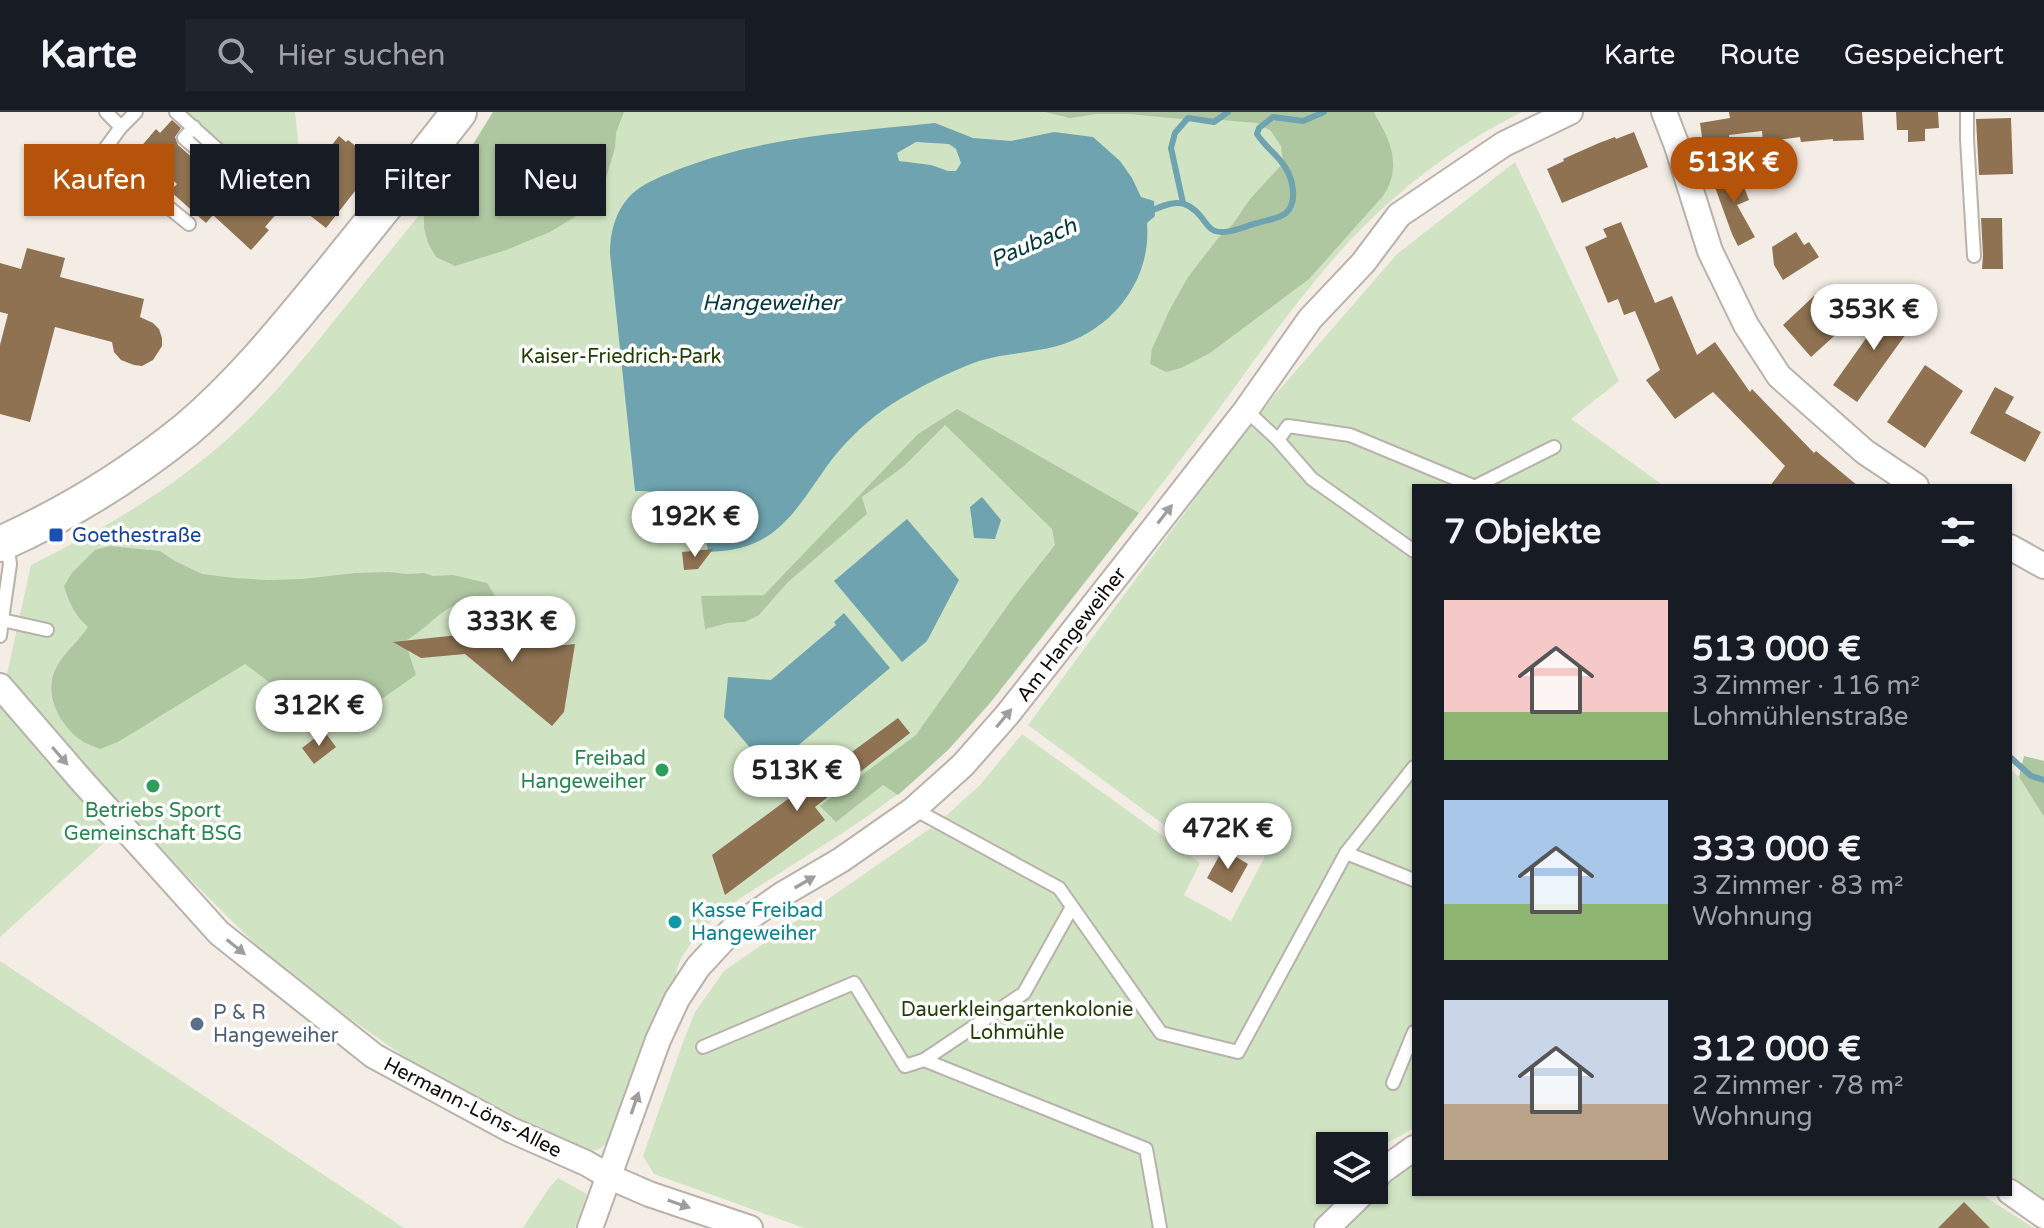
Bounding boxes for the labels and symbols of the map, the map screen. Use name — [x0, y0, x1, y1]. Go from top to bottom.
pin: 513K € — [1669, 137, 1799, 205]
water label: Paubach — [986, 212, 1081, 273]
pin: 353K € — [1809, 284, 1939, 352]
water label: Hangeweiher — [702, 290, 843, 316]
park label: Kaiser-Friedrich-Park — [521, 345, 722, 369]
pin: 192K € — [630, 491, 760, 559]
one-way arrow — [1157, 504, 1173, 524]
place label: Goethestraße — [72, 524, 201, 548]
marker: Goethestraße — [47, 526, 65, 544]
street label: Am Hangeweiher — [1012, 562, 1132, 707]
pin: 333K € — [447, 596, 577, 664]
pin: 312K € — [254, 680, 384, 748]
one-way arrow — [995, 708, 1012, 728]
pin: 513K € — [732, 745, 862, 813]
one-way arrow — [51, 746, 68, 766]
place label: Freibad Hangeweiher — [520, 747, 646, 794]
marker: Freibad Hangeweiher — [653, 761, 671, 779]
marker: Betriebs Sport Gemeinschaft BSG — [144, 777, 162, 795]
place label: Betriebs Sport Gemeinschaft BSG — [64, 799, 242, 846]
pin: 472K € — [1163, 803, 1293, 871]
one-way arrow — [793, 875, 816, 889]
place label: Kasse Freibad Hangeweiher — [691, 899, 823, 946]
marker: Kasse Freibad Hangeweiher — [666, 913, 684, 931]
one-way arrow — [226, 938, 246, 955]
park label: Dauerkleingartenkolonie Lohmühle — [901, 998, 1133, 1045]
place label: P & R Hangeweiher — [213, 1001, 339, 1048]
marker: P & R Hangeweiher — [188, 1015, 206, 1033]
street label: Hermann-Löns-Allee — [379, 1053, 566, 1163]
one-way arrow — [630, 1091, 642, 1115]
one-way arrow — [667, 1199, 691, 1211]

